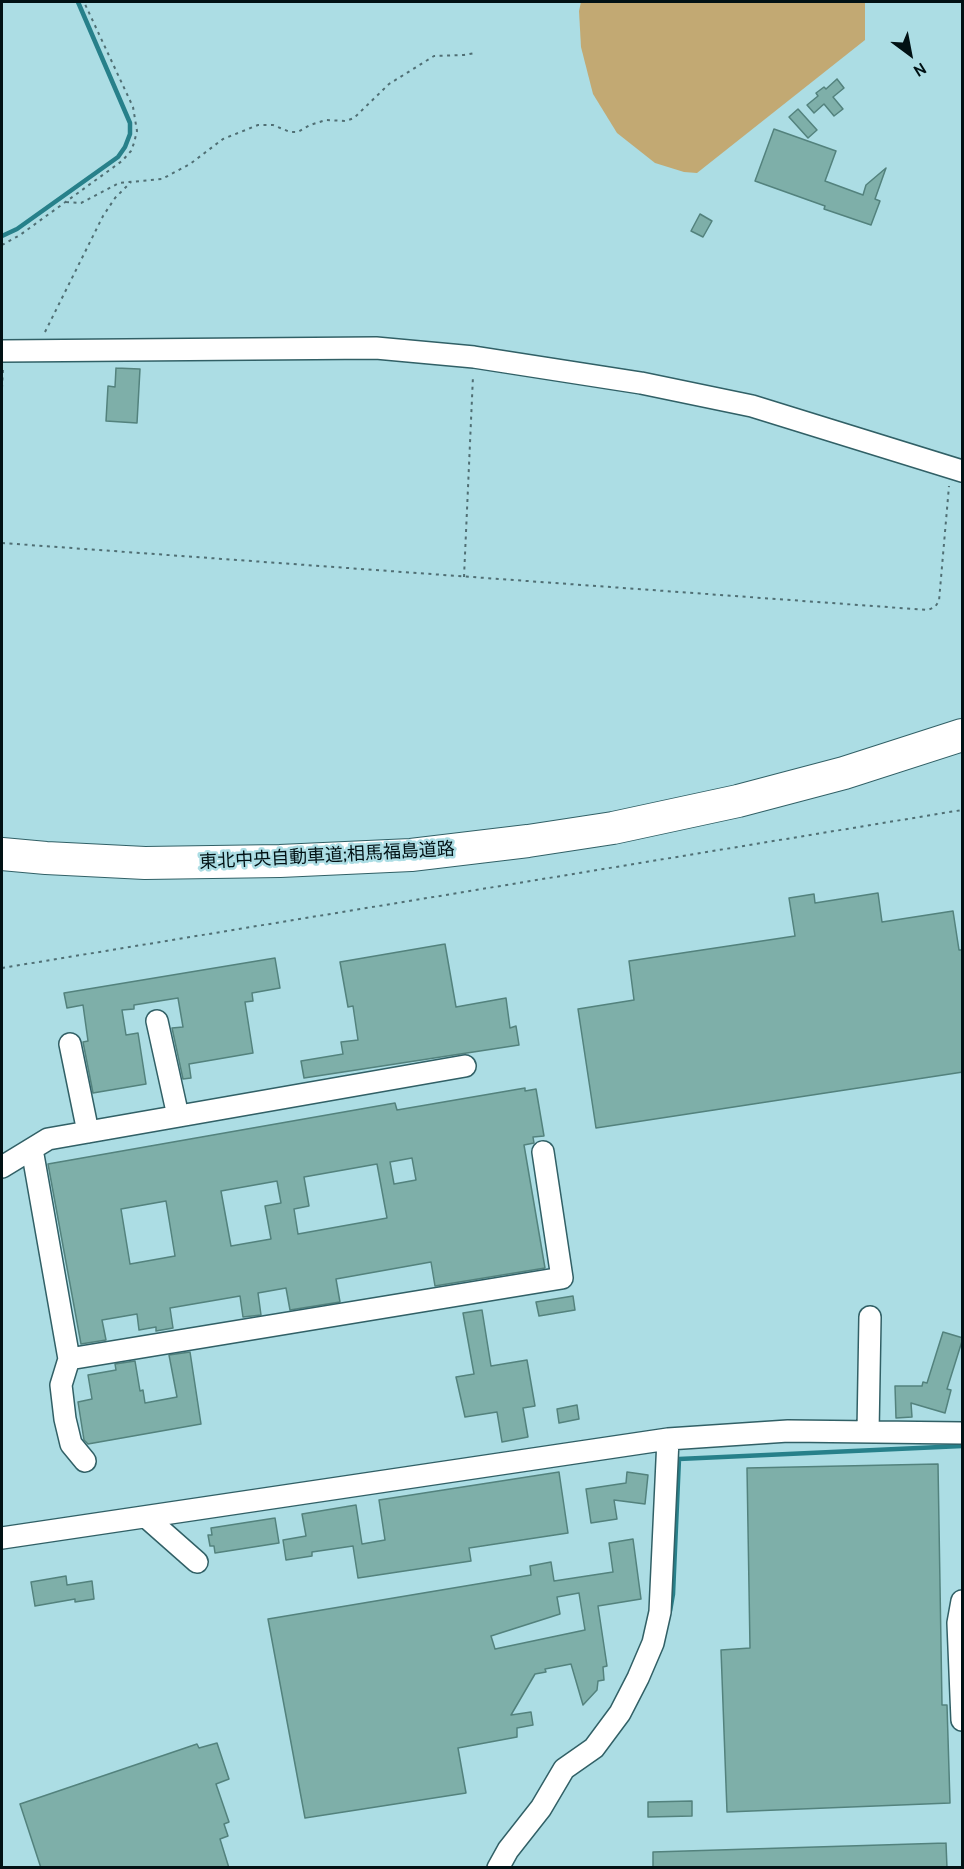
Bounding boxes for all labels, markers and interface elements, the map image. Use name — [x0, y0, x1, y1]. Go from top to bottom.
north arrow — [880, 24, 940, 84]
text: N — [910, 59, 930, 81]
street label: 東北中央自動車道;相馬福島道路 — [199, 839, 455, 873]

